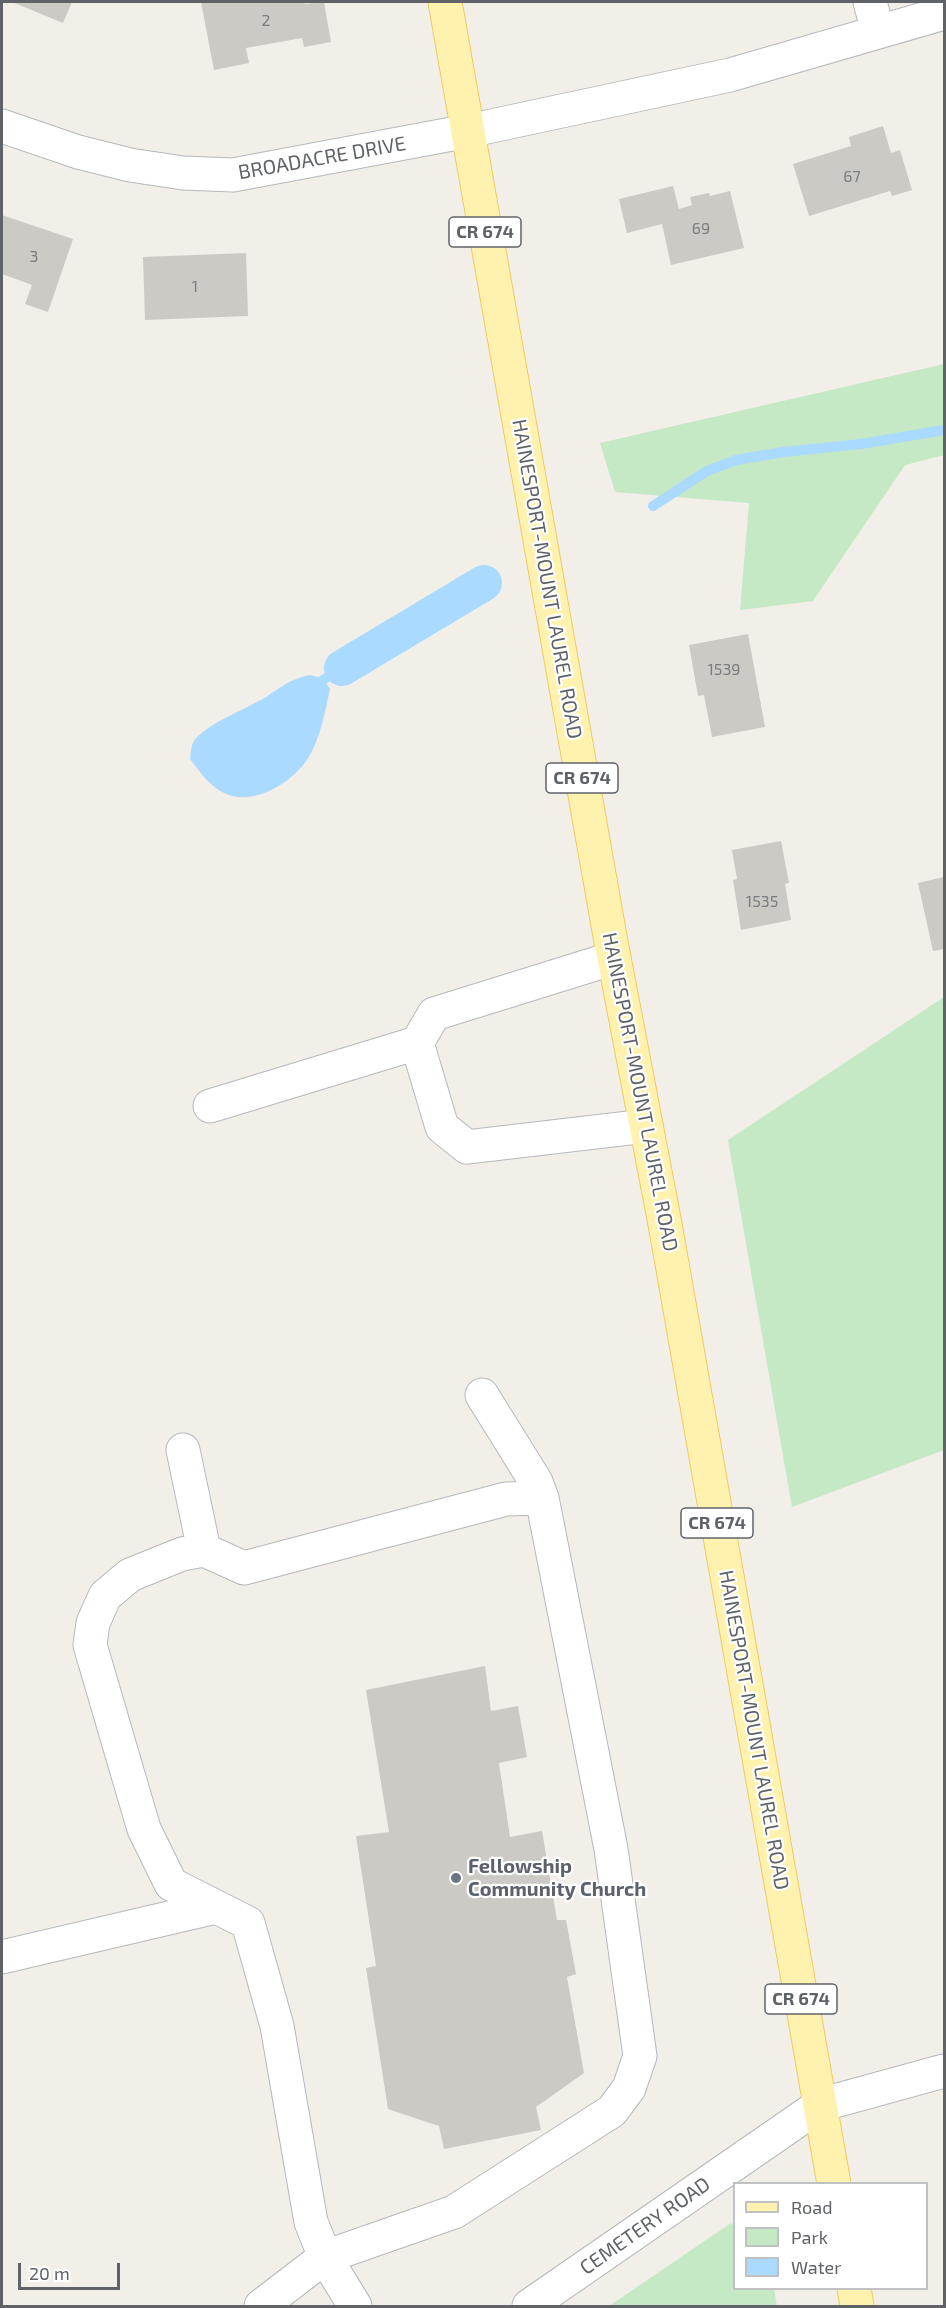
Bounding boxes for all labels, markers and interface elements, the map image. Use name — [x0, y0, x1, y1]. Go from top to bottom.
house number: 2 — [262, 11, 270, 31]
street label: BROADACRE DRIVE — [236, 131, 408, 185]
house number: 67 — [843, 167, 861, 187]
road number: CR 674 — [449, 217, 521, 247]
house number: 69 — [692, 219, 710, 239]
house number: 3 — [30, 247, 38, 267]
house number: 1 — [192, 277, 198, 297]
street label: HAINESPORT-MOUNT LAUREL ROAD — [507, 417, 587, 741]
house number: 1539 — [708, 660, 740, 680]
road number: CR 674 — [546, 763, 618, 793]
house number: 1535 — [746, 892, 778, 912]
street label: HAINESPORT-MOUNT LAUREL ROAD — [597, 931, 683, 1253]
road number: CR 674 — [681, 1508, 753, 1538]
street label: HAINESPORT-MOUNT LAUREL ROAD — [714, 1568, 794, 1892]
place label: Fellowship Community Church — [468, 1854, 646, 1901]
marker: Fellowship Community Church — [449, 1871, 463, 1885]
road number: CR 674 — [765, 1984, 837, 2014]
street label: CEMETERY ROAD — [575, 2172, 715, 2280]
legend — [733, 2182, 928, 2290]
text: Road — [791, 2196, 832, 2218]
text: Park — [791, 2226, 828, 2248]
scale bar — [21, 2251, 123, 2289]
text: Water — [791, 2256, 841, 2278]
text: 20 m — [29, 2262, 70, 2284]

